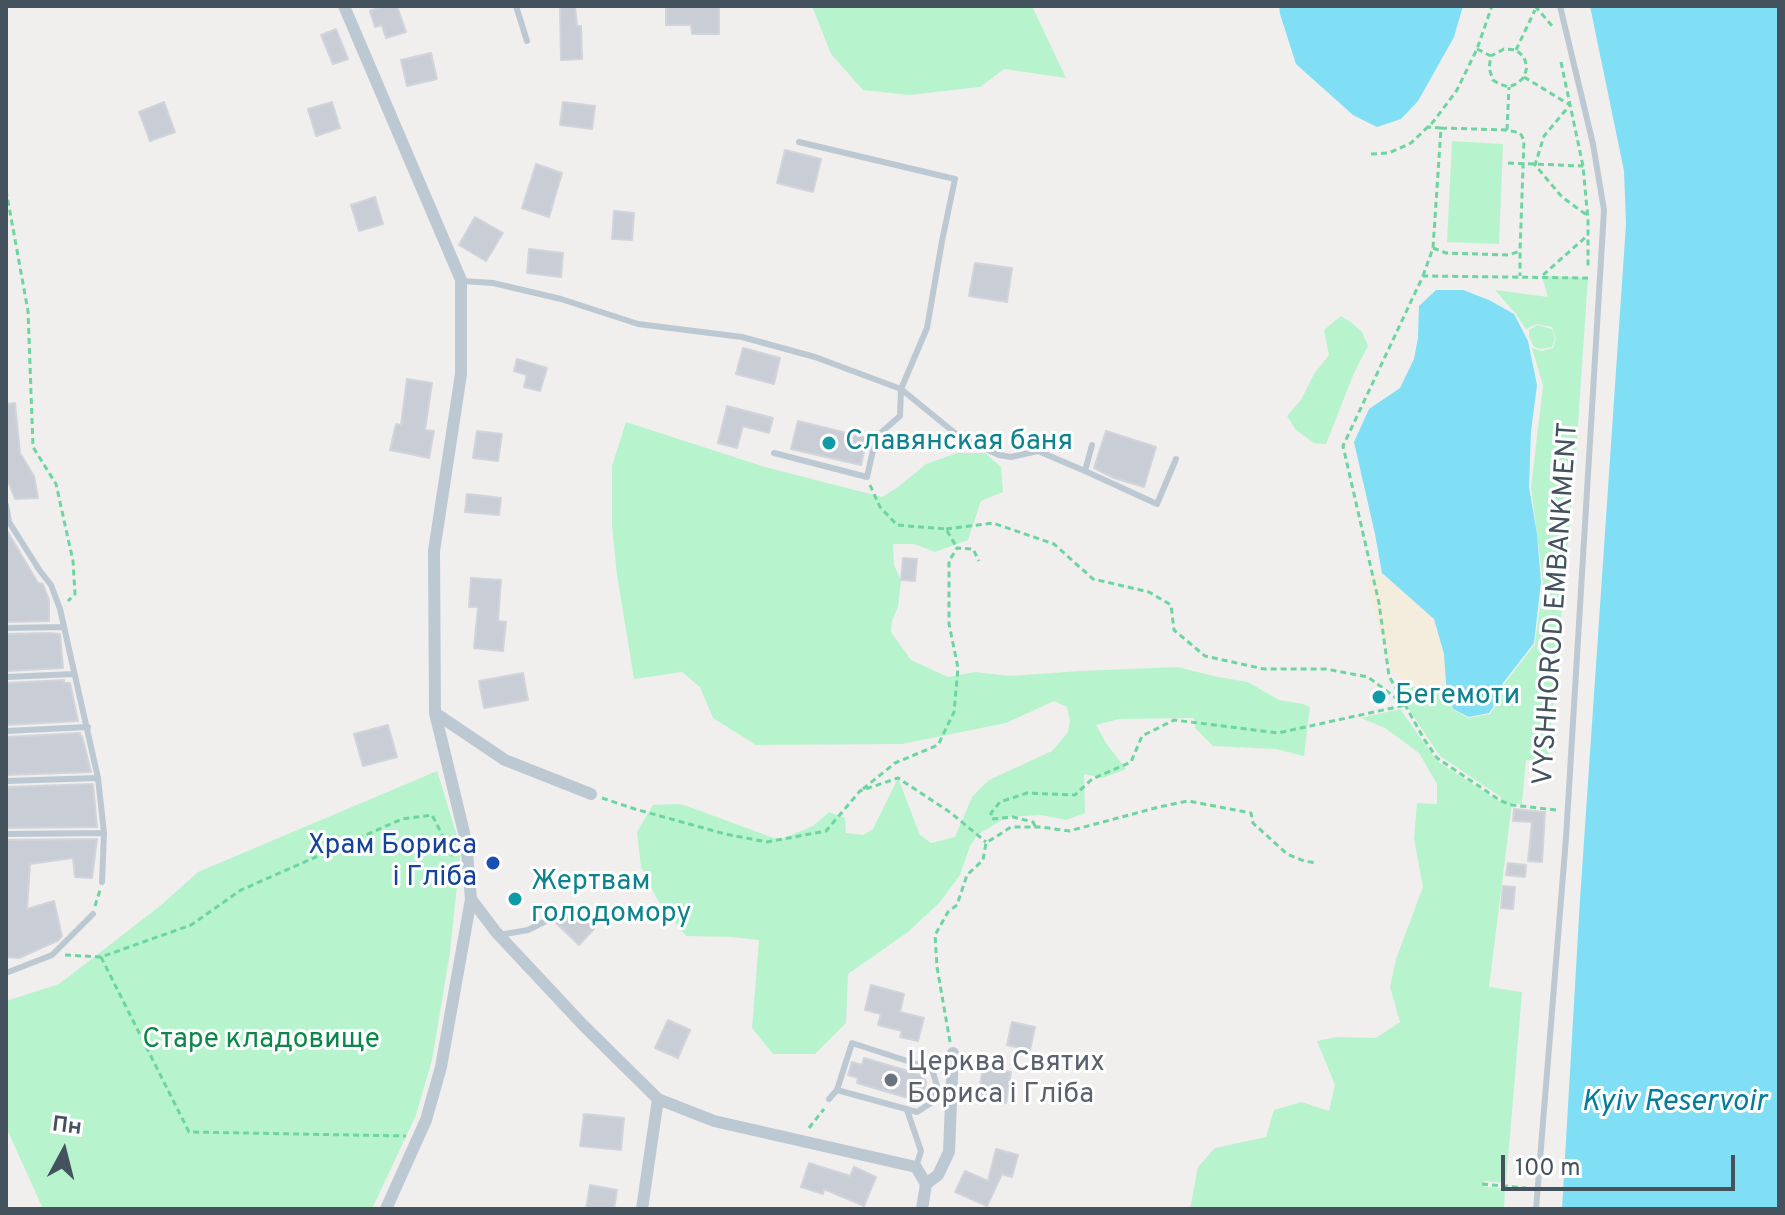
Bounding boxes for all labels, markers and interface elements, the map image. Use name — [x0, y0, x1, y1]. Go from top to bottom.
street label: VYSHHOROD EMBANKMENT — [1529, 421, 1587, 787]
place label: Славянская баня — [845, 426, 1073, 460]
marker: Славянская баня — [820, 434, 838, 452]
place label: Бегемоти — [1395, 680, 1520, 714]
marker: Бегемоти — [1370, 688, 1388, 706]
place label: Храм Бориса і Гліба — [308, 830, 477, 896]
marker: Храм Бориса і Гліба — [484, 854, 502, 872]
place label: Жертвам голодомору — [531, 866, 691, 932]
marker: Жертвам голодомору — [506, 890, 524, 908]
park label: Старе кладовище — [142, 1024, 380, 1058]
place label: Церква Святих Бориса і Гліба — [907, 1047, 1105, 1113]
marker: Церква Святих Бориса і Гліба — [882, 1071, 900, 1089]
water label: Kyiv Reservoir — [1581, 1086, 1767, 1122]
north arrow — [24, 1111, 104, 1191]
text: Пн — [51, 1111, 83, 1142]
scale bar — [1505, 1139, 1739, 1189]
text: 100 m — [1515, 1154, 1581, 1184]

